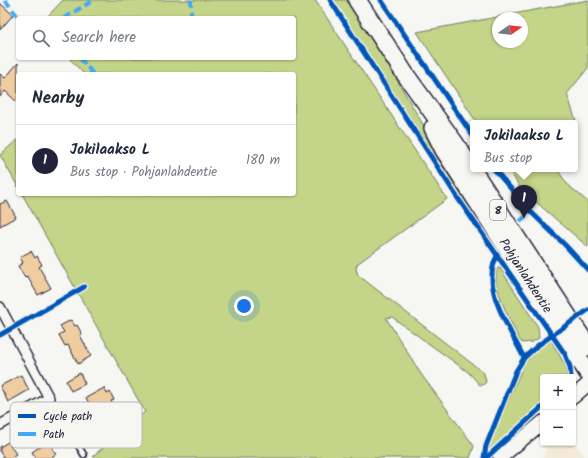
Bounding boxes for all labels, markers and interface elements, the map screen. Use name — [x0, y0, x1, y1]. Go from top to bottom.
north arrow — [492, 12, 528, 48]
search box — [16, 16, 296, 60]
text: Search here — [62, 26, 136, 50]
icon: search — [30, 27, 52, 49]
text: Nearby — [32, 85, 84, 112]
popup — [470, 120, 578, 172]
text: Jokilaakso L — [484, 124, 564, 148]
text: Jokilaakso L — [70, 138, 150, 162]
text: Bus stop — [484, 148, 532, 169]
text: 1 — [43, 150, 47, 171]
text: 180 m — [246, 150, 280, 171]
text: Bus stop · Pohjanlahdentie — [70, 162, 217, 183]
pin: 1 — [511, 185, 537, 218]
road number: 8 — [490, 200, 506, 220]
street label: Pohjanlahdentie — [493, 234, 557, 318]
your location — [234, 296, 254, 316]
map controls — [540, 374, 576, 446]
button: + — [540, 374, 576, 410]
legend — [10, 402, 142, 448]
text: Cycle path — [43, 408, 92, 426]
button: − — [540, 410, 576, 446]
text: Path — [43, 426, 64, 444]

